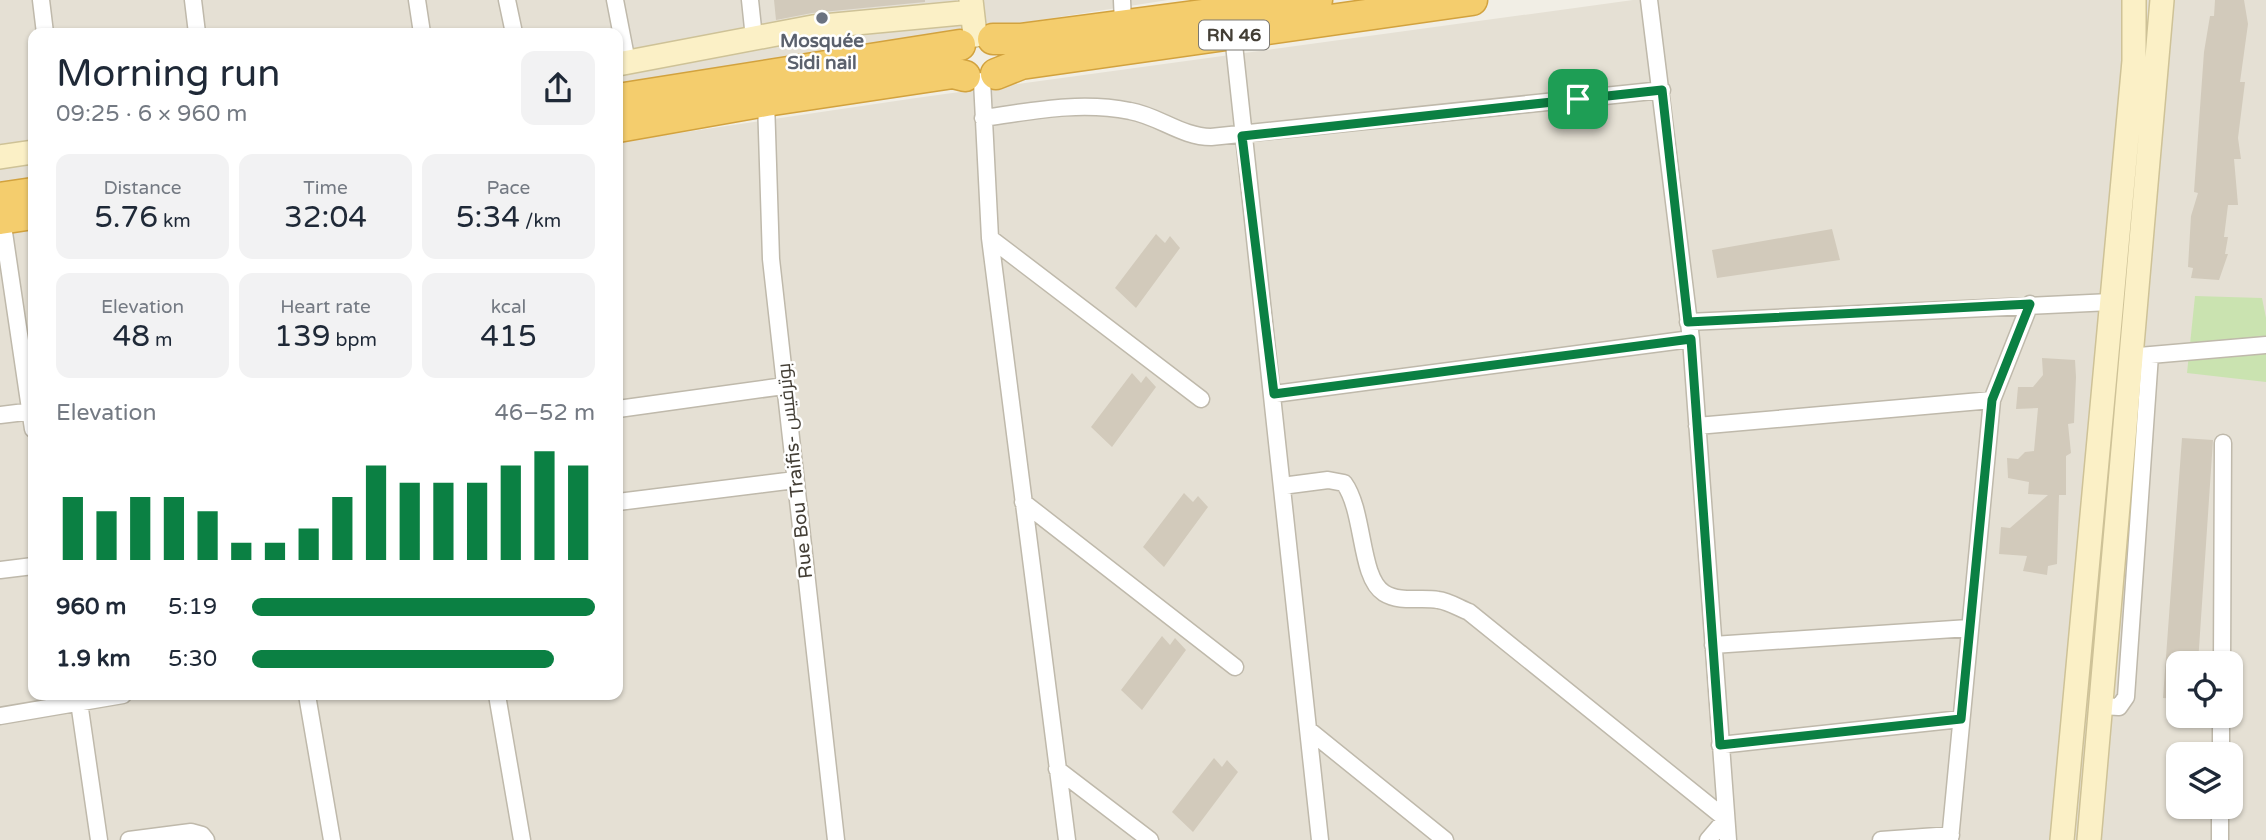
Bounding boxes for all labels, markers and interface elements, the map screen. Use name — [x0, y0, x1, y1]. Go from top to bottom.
marker: Mosquée Sidi nail — [814, 10, 830, 26]
road number: RN 46 — [1199, 20, 1269, 50]
place label: Mosquée Sidi nail — [780, 30, 864, 74]
text: Morning run — [56, 51, 280, 97]
button: share — [521, 51, 595, 125]
pin — [1548, 69, 1608, 129]
icon: arrive — [1559, 80, 1597, 118]
text: 09:25 · 6 × 960 m — [56, 100, 247, 128]
text: Distance — [103, 177, 182, 199]
text: Time — [303, 177, 348, 199]
text: Pace — [487, 177, 530, 199]
text: 5.76 — [94, 199, 158, 236]
text: 32:04 — [284, 199, 367, 236]
text: 5:34 — [456, 199, 520, 236]
text: km — [158, 210, 191, 232]
text: /km — [520, 210, 561, 232]
text: Elevation — [101, 296, 184, 318]
text: Heart rate — [280, 296, 371, 318]
text: kcal — [491, 296, 526, 318]
text: 48 — [112, 318, 150, 355]
text: 139 — [274, 318, 331, 355]
text: 415 — [480, 318, 537, 355]
text: m — [150, 329, 173, 351]
text: bpm — [331, 329, 377, 351]
street label: Rue Bou Traifis- بوترفيس — [773, 362, 817, 580]
text: Elevation — [56, 399, 157, 427]
text: 46–52 m — [494, 399, 595, 427]
text: 960 m — [56, 593, 126, 621]
text: 5:19 — [168, 593, 217, 621]
text: 1.9 km — [56, 645, 131, 673]
text: 5:30 — [168, 645, 217, 673]
map controls — [2166, 651, 2243, 819]
button: locate — [2166, 651, 2243, 728]
button: layers — [2166, 742, 2243, 819]

